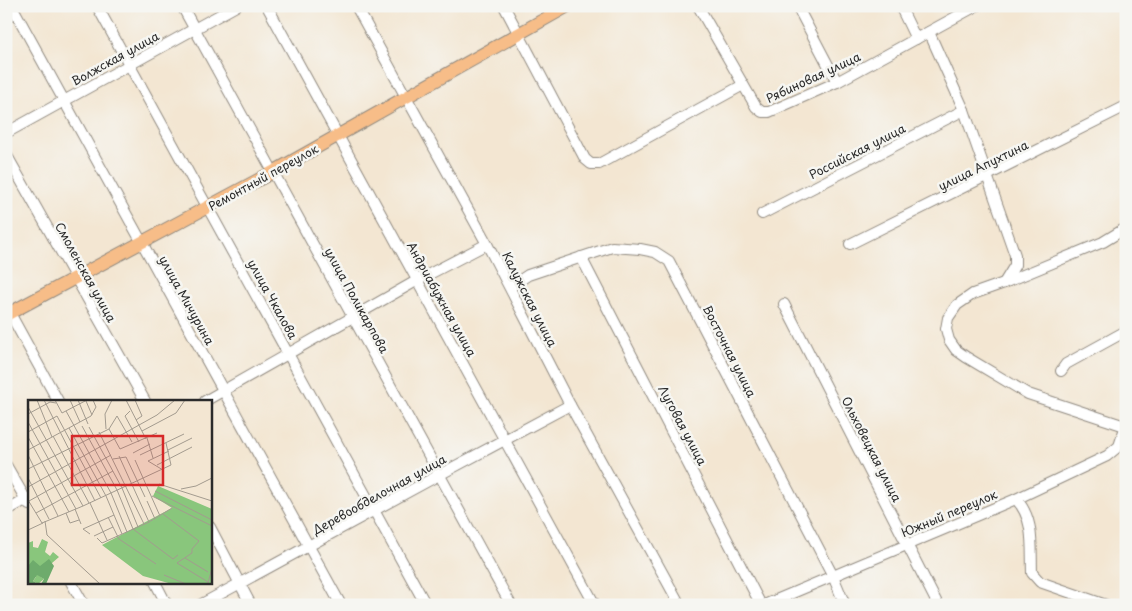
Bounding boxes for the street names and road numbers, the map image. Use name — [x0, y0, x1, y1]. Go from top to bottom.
street label: Волжская улица — [68, 26, 162, 90]
street label: Рябиновая улица — [763, 47, 864, 107]
street label: Российская улица — [806, 119, 909, 183]
street label: улица Апухтина — [935, 135, 1031, 195]
street label: Ремонтный переулок — [205, 139, 322, 215]
street label: Смоленская улица — [51, 219, 121, 326]
street label: Андриабужная улица — [403, 238, 481, 360]
street label: улица Поликарпова — [320, 244, 394, 357]
street label: Калужская улица — [498, 248, 562, 350]
street label: улица Мичурина — [155, 252, 219, 348]
street label: улица Чкалова — [244, 256, 303, 343]
street label: Восточная улица — [699, 302, 761, 401]
street label: Луговая улица — [654, 382, 712, 469]
street label: Ольховецкая улица — [838, 393, 907, 505]
street label: Деревообделочная улица — [308, 449, 450, 539]
street label: Южный переулок — [898, 484, 1000, 541]

